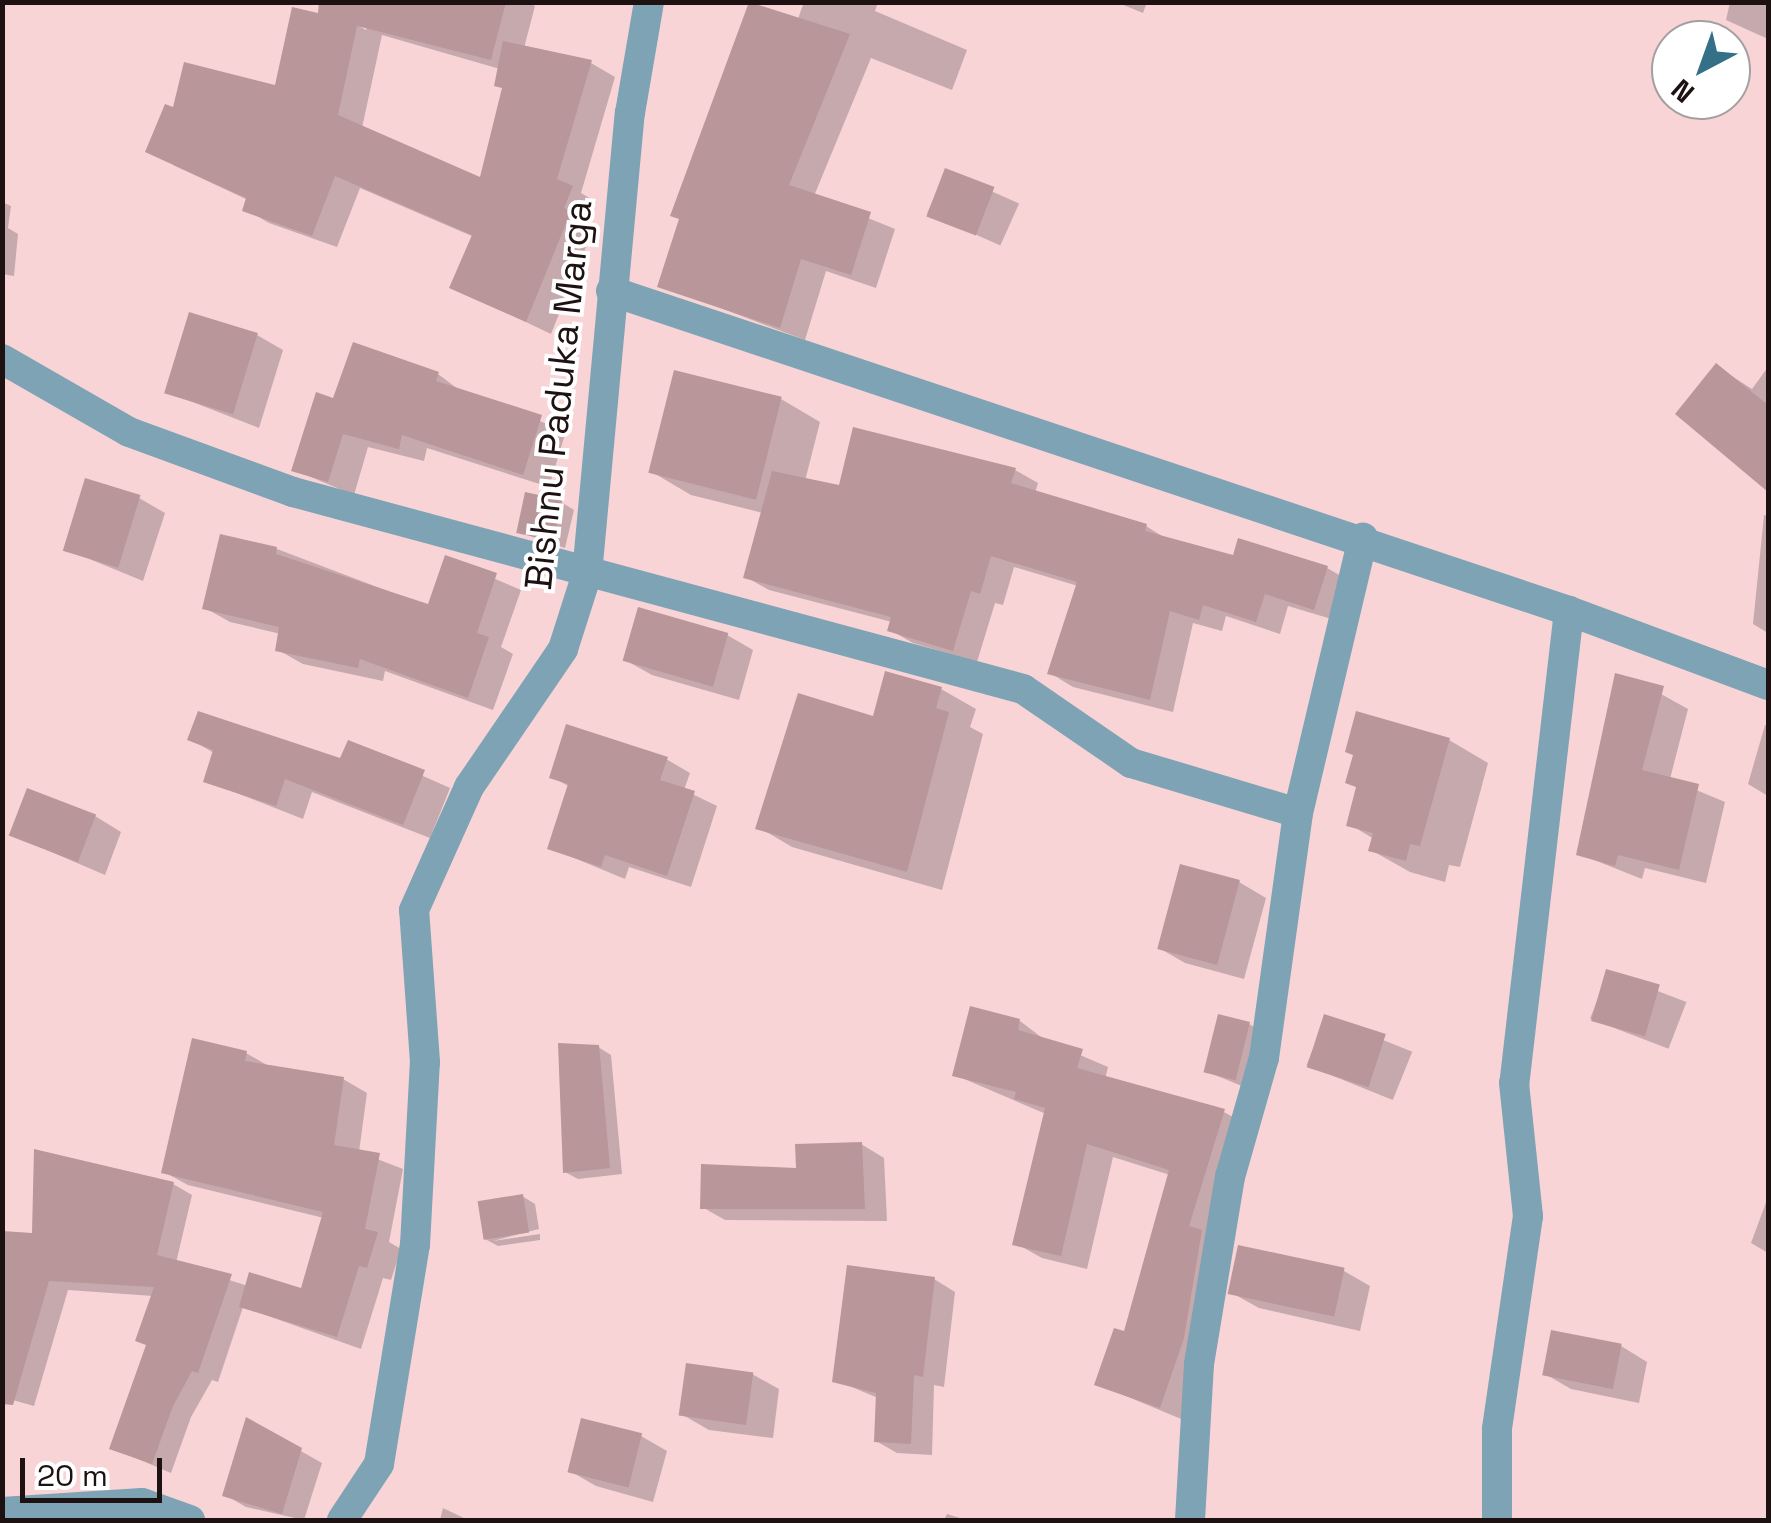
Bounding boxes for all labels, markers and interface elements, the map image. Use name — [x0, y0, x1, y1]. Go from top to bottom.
north arrow — [1651, 20, 1751, 120]
text: N — [1664, 71, 1702, 111]
street label: Bishnu Paduka Marga — [516, 198, 602, 592]
scale bar — [25, 1438, 168, 1500]
text: 20 m — [37, 1456, 108, 1495]

